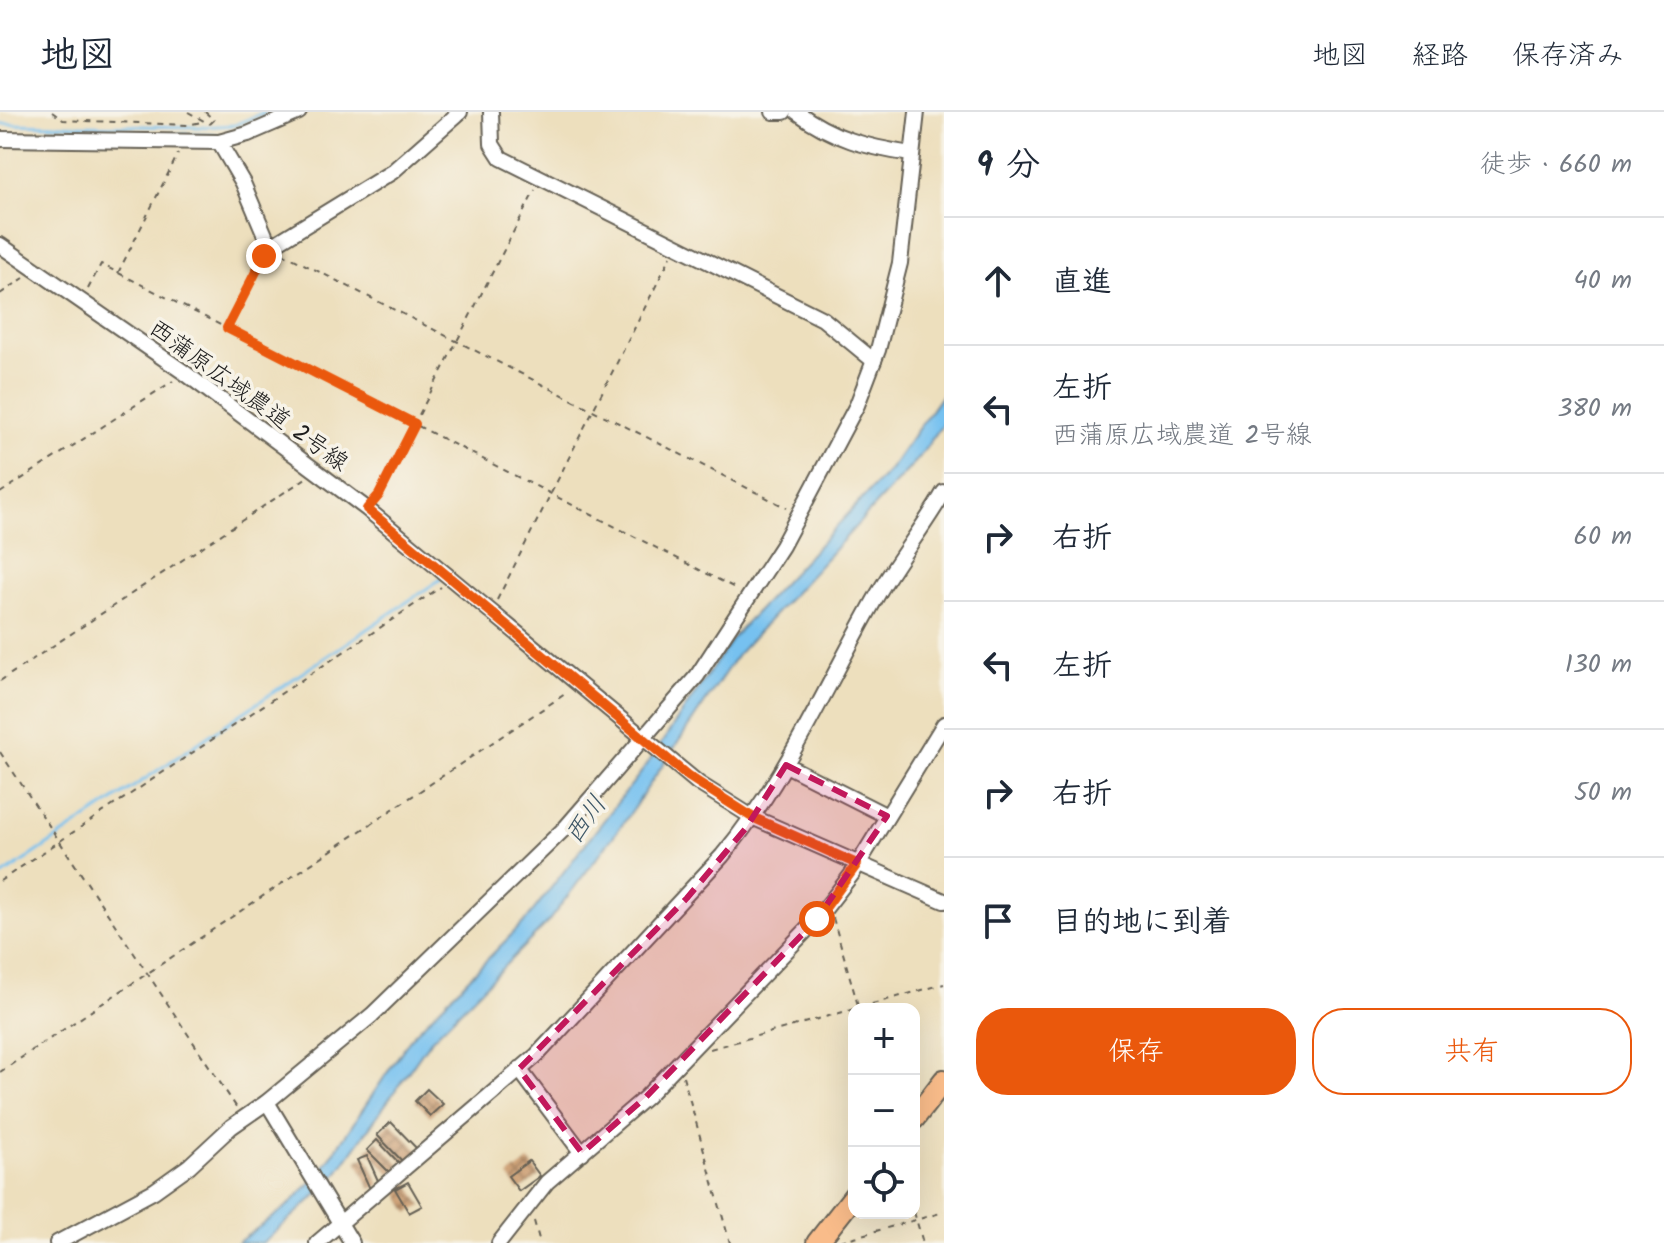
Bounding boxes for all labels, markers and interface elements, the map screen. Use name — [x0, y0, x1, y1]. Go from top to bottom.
text: 地図 — [40, 27, 116, 87]
text: 地図 — [1312, 34, 1368, 79]
text: 経路 — [1412, 34, 1468, 79]
text: 保存済み — [1512, 34, 1624, 79]
text: 9 分 — [976, 139, 1040, 193]
text: 徒歩 · 660 m — [1480, 144, 1632, 186]
route end — [246, 238, 282, 274]
icon: ahead — [976, 259, 1020, 303]
text: 直進 — [1052, 259, 1112, 307]
text: 40 m — [1574, 260, 1632, 302]
street label: 西蒲原広域農道 2号線 — [140, 310, 356, 482]
text: 左折 — [1052, 365, 1112, 413]
icon: left — [976, 387, 1020, 431]
text: 380 m — [1557, 388, 1632, 430]
text: 西蒲原広域農道 2号線 — [1052, 415, 1312, 457]
icon: right — [976, 515, 1020, 559]
text: 右折 — [1052, 515, 1112, 563]
text: 60 m — [1573, 516, 1632, 558]
icon: left — [976, 643, 1020, 687]
text: 左折 — [1052, 643, 1112, 691]
text: 130 m — [1565, 644, 1632, 686]
icon: right — [976, 771, 1020, 815]
text: 右折 — [1052, 771, 1112, 819]
text: 50 m — [1574, 772, 1632, 814]
water label: 西川 — [555, 787, 619, 853]
icon: arrive — [976, 899, 1020, 943]
text: 目的地に到着 — [1052, 899, 1232, 947]
route start — [799, 901, 835, 937]
map controls — [848, 1003, 920, 1219]
button: + — [848, 1003, 920, 1075]
button: 保存 — [976, 1008, 1296, 1095]
button: 共有 — [1312, 1008, 1632, 1095]
button: − — [848, 1075, 920, 1147]
button: locate — [848, 1147, 920, 1219]

